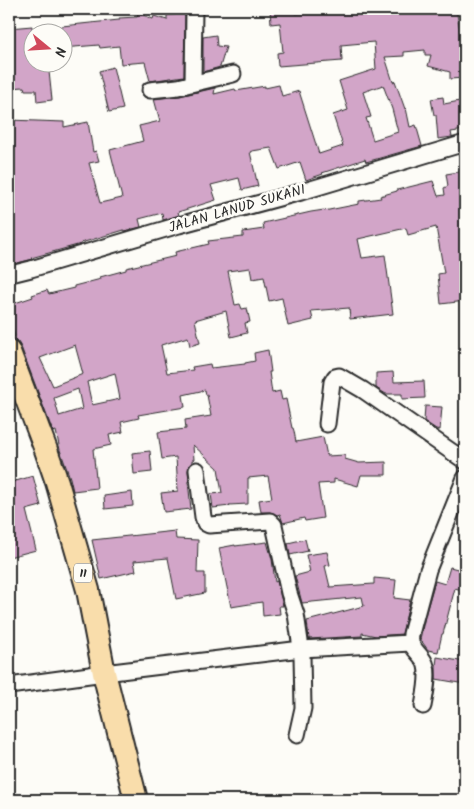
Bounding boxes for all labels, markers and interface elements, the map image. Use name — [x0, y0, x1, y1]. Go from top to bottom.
north arrow — [22, 22, 72, 72]
text: N — [48, 44, 71, 59]
street label: JALAN LANUD SUKANI — [166, 179, 308, 239]
road number: 11 — [74, 564, 92, 582]

